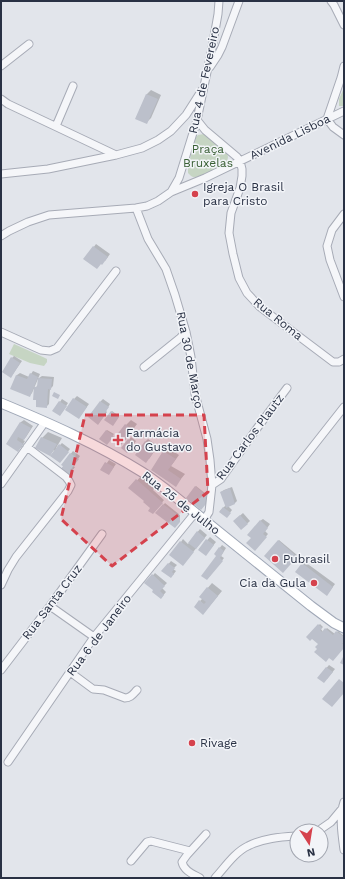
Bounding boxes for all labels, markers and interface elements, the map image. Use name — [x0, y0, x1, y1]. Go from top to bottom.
street label: Rua 4 de Fevereiro — [186, 25, 222, 135]
street label: Avenida Lisboa — [248, 111, 333, 163]
park label: Praça Bruxelas — [183, 142, 233, 170]
place label: Igreja O Brasil para Cristo — [203, 180, 284, 208]
marker: Igreja O Brasil para Cristo — [190, 189, 200, 199]
street label: Rua Roma — [251, 295, 306, 343]
street label: Rua 30 de Março — [174, 310, 206, 410]
street label: Rua Carlos Plautz — [213, 391, 287, 483]
place label: Farmácia do Gustavo — [126, 426, 192, 454]
marker: Farmácia do Gustavo — [113, 435, 123, 445]
street label: Rua 25 de Julho — [139, 468, 223, 538]
place label: Pubrasil — [283, 552, 330, 566]
marker: Pubrasil — [270, 554, 280, 564]
street label: Rua Santa Cruz — [19, 562, 85, 642]
place label: Cia da Gula — [239, 576, 306, 590]
marker: Cia da Gula — [309, 578, 319, 588]
street label: Rua 6 de Janeiro — [64, 592, 134, 678]
place label: Rivage — [200, 736, 237, 750]
marker: Rivage — [187, 738, 197, 748]
north arrow — [289, 823, 329, 863]
text: N — [306, 845, 316, 859]

